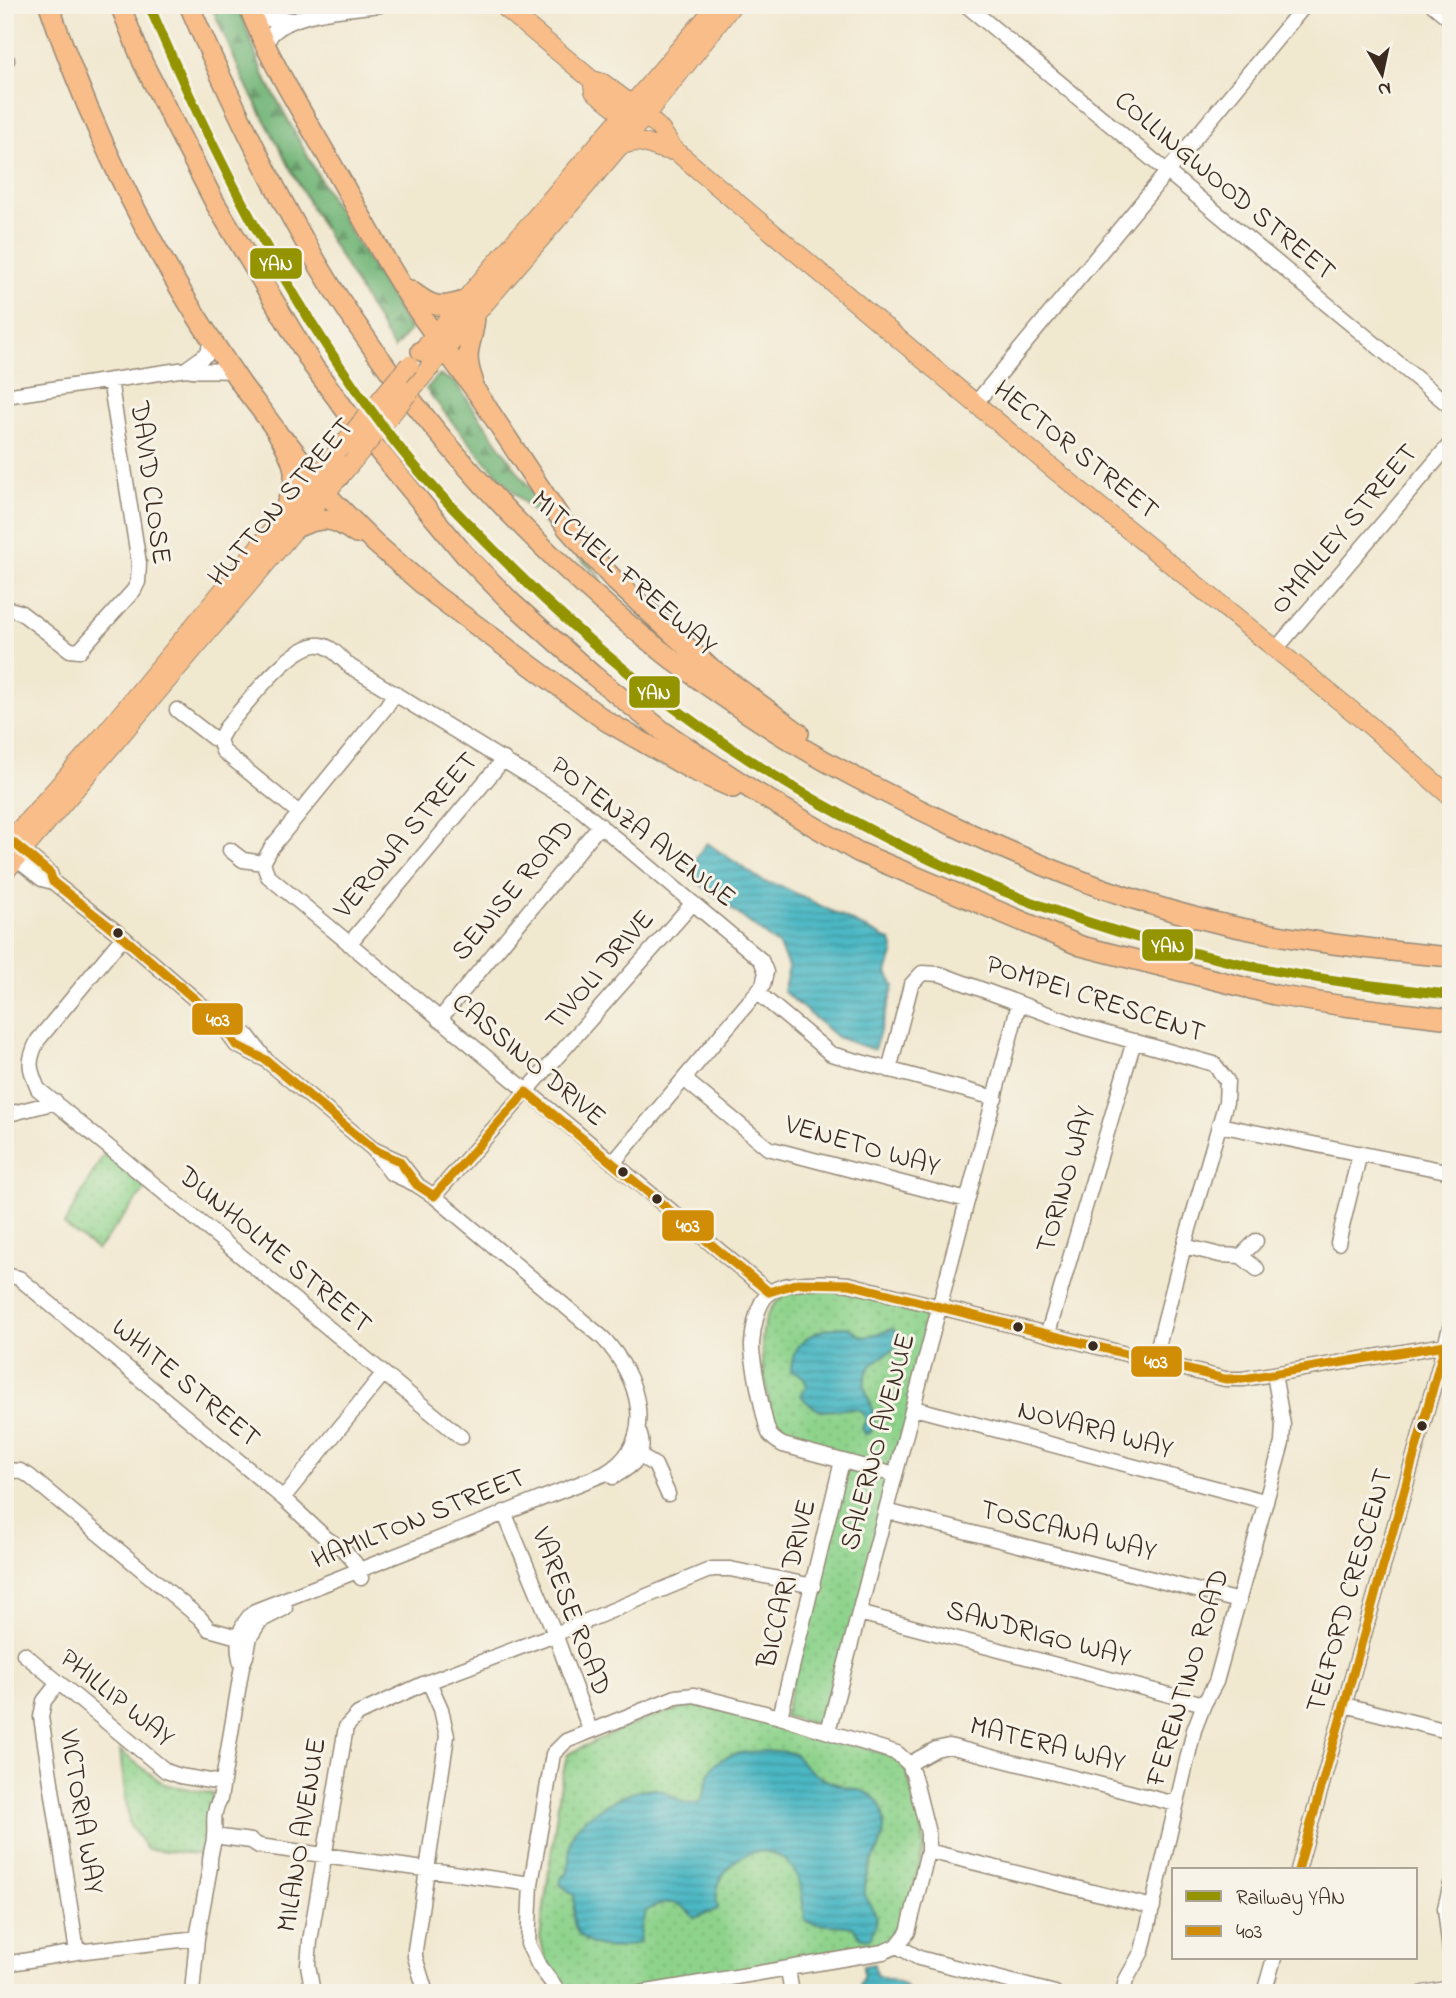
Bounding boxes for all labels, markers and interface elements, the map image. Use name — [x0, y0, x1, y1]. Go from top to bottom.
north arrow — [1348, 38, 1418, 108]
text: N — [1376, 74, 1393, 103]
street label: COLLINGWOOD STREET — [1104, 82, 1344, 292]
line badge: YAN — [249, 247, 303, 280]
text: YAN — [258, 252, 293, 279]
street label: HECTOR STREET — [983, 371, 1167, 531]
street label: DAVID CLOSE — [117, 398, 181, 567]
street label: HUTTON STREET — [199, 409, 365, 597]
street label: O'MALLEY STREET — [1261, 435, 1429, 625]
street label: MITCHELL FREEWAY — [521, 481, 725, 667]
line badge: YAN — [628, 675, 681, 709]
text: YAN — [636, 681, 671, 708]
street label: VERONA STREET — [324, 744, 489, 929]
street label: POTENZA AVENUE — [540, 747, 744, 919]
street label: SENISE ROAD — [442, 811, 586, 971]
street label: TIVOLI DRIVE — [537, 901, 665, 1041]
unlabelled marker — [111, 926, 125, 940]
line badge: YAN — [1141, 928, 1194, 962]
text: YAN — [1150, 934, 1185, 961]
street label: POMPEI CRESCENT — [980, 945, 1210, 1055]
street label: CASSINO DRIVE — [442, 984, 614, 1138]
line badge: 403 — [191, 1002, 244, 1036]
text: 403 — [206, 1008, 230, 1035]
street label: TORINO WAY — [1026, 1102, 1108, 1258]
street label: VENETO WAY — [779, 1105, 944, 1189]
street label: DUNHOLME STREET — [167, 1157, 380, 1345]
unlabelled marker — [616, 1165, 630, 1179]
unlabelled marker — [650, 1192, 664, 1206]
line badge: 403 — [661, 1209, 715, 1242]
text: 403 — [676, 1214, 700, 1241]
street label: WHITE STREET — [101, 1309, 269, 1459]
unlabelled marker — [1011, 1320, 1025, 1334]
street label: SALERNO AVENUE — [830, 1329, 928, 1555]
unlabelled marker — [1086, 1339, 1100, 1353]
line badge: 403 — [1130, 1345, 1183, 1378]
text: 403 — [1144, 1350, 1168, 1377]
street label: NOVARA WAY — [1013, 1391, 1177, 1471]
unlabelled marker — [1415, 1419, 1429, 1433]
street label: HAMILTON STREET — [306, 1458, 532, 1582]
street label: TELFORD CRESCENT — [1297, 1464, 1405, 1718]
street label: TOSCANA WAY — [976, 1490, 1160, 1574]
street label: BICCARI DRIVE — [747, 1495, 829, 1674]
street label: VARESE ROAD — [519, 1521, 621, 1702]
street label: FERENTINO ROAD — [1136, 1564, 1242, 1793]
street label: SANDRIGO WAY — [941, 1591, 1135, 1679]
street label: PHILLIP WAY — [49, 1640, 183, 1758]
street label: MATERA WAY — [965, 1707, 1129, 1785]
street label: VICTORIA WAY — [47, 1726, 113, 1897]
street label: MILANO AVENUE — [267, 1735, 339, 1935]
legend — [1172, 1868, 1418, 1960]
text: Railway YAN — [1236, 1884, 1345, 1916]
text: 403 — [1236, 1918, 1262, 1948]

